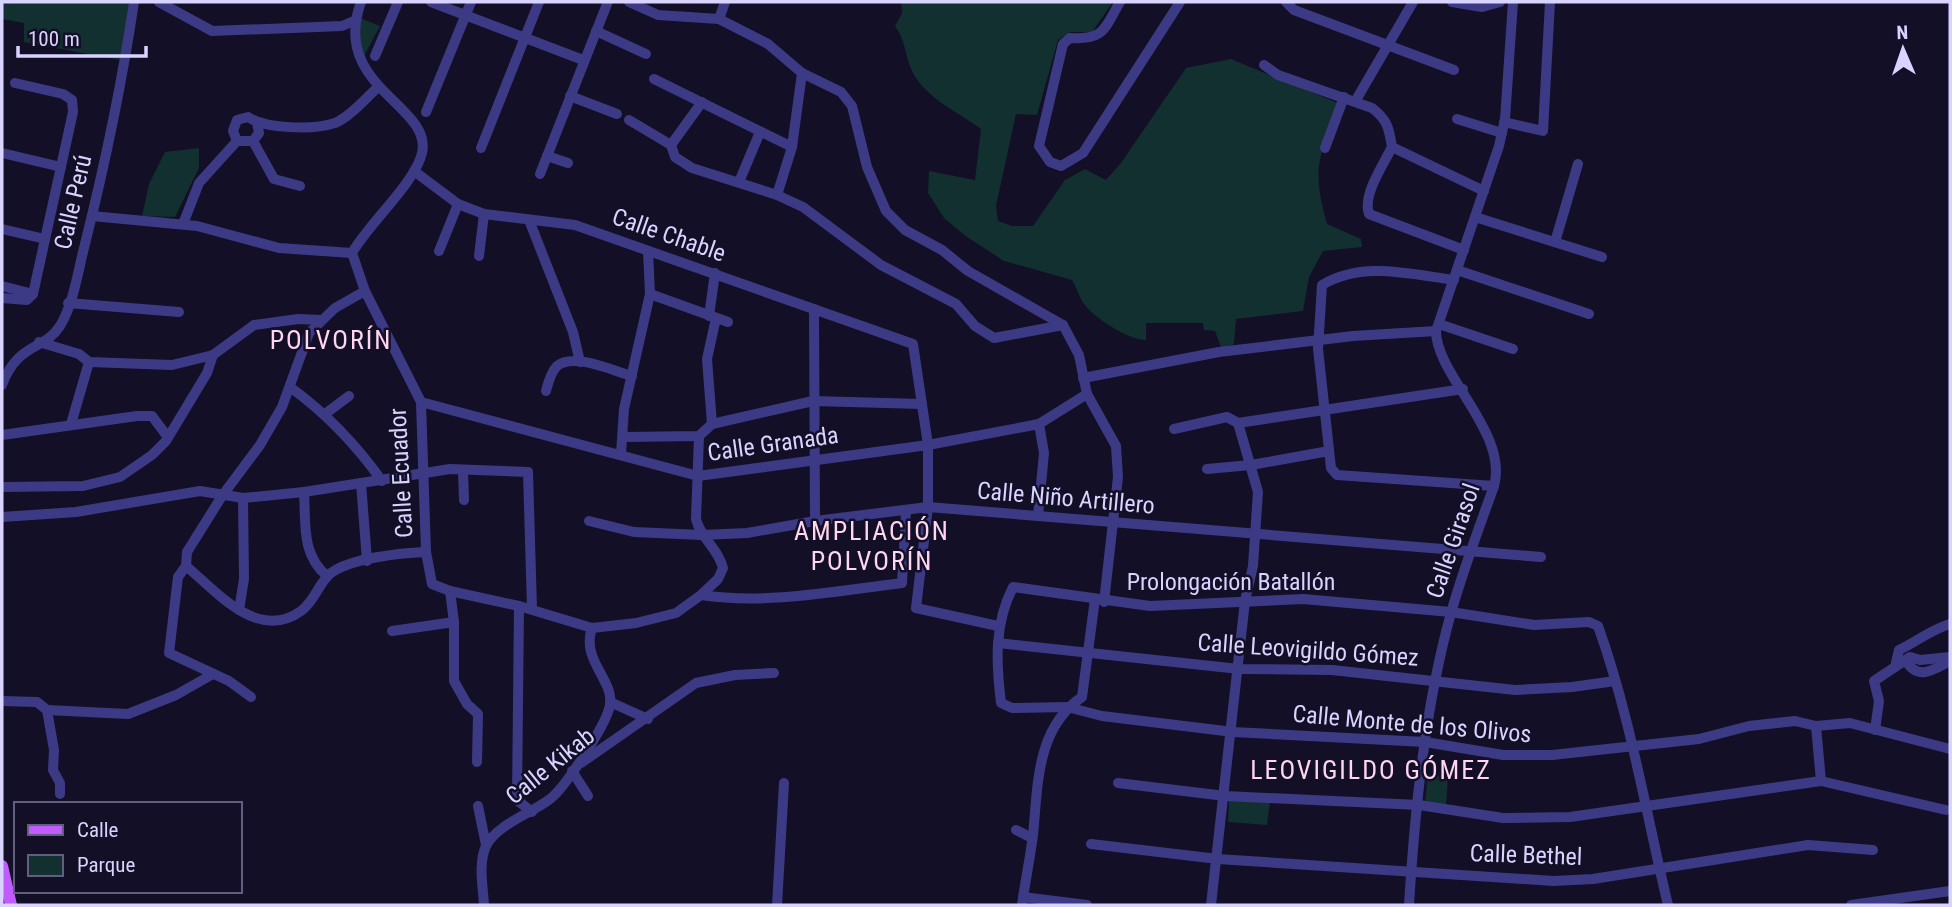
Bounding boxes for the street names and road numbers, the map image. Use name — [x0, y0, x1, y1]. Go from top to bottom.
street label: Calle Perú — [49, 152, 97, 252]
street label: Calle Chable — [609, 203, 729, 267]
street label: Calle Ecuador — [384, 407, 418, 539]
street label: Calle Granada — [706, 421, 840, 467]
street label: Calle Niño Artillero — [976, 476, 1156, 520]
street label: Calle Girasol — [1420, 480, 1486, 602]
street label: Prolongación Batallón — [1127, 568, 1335, 596]
street label: Calle Leovigildo Gómez — [1197, 628, 1419, 672]
street label: Calle Monte de los Olivos — [1291, 700, 1533, 748]
street label: Calle Kikab — [500, 722, 600, 810]
street label: Calle Bethel — [1469, 839, 1583, 871]

